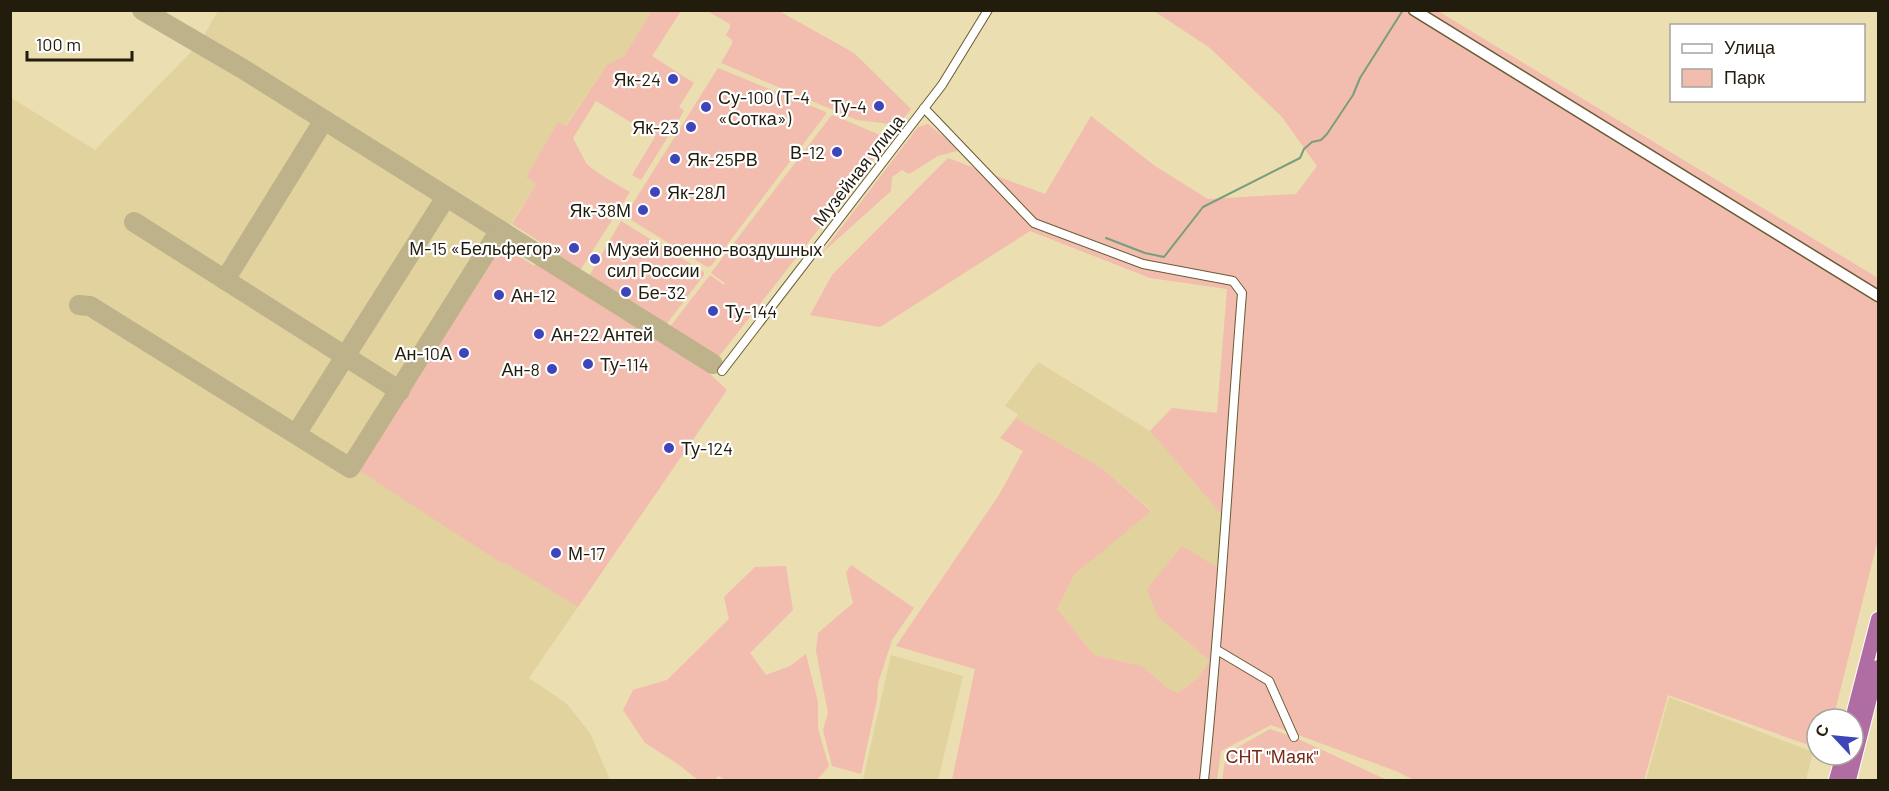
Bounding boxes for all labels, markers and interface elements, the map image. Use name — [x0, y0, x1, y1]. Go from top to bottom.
scale bar — [27, 24, 132, 62]
legend — [1670, 24, 1865, 102]
text: 100 m — [36, 33, 81, 55]
text: Улица — [1724, 36, 1776, 58]
text: Парк — [1724, 66, 1765, 88]
place label: Як-24 — [613, 68, 661, 90]
marker: Як-24 — [666, 72, 680, 86]
place label: Су-100 (Т-4 «Сотка») — [718, 86, 810, 129]
place label: Ту-4 — [831, 95, 867, 117]
marker: Ту-4 — [872, 99, 886, 113]
marker: Су-100 (Т-4 «Сотка») — [699, 100, 713, 114]
street label: Музейная улица — [808, 109, 909, 230]
place label: Як-23 — [632, 116, 679, 138]
marker: Як-23 — [684, 120, 698, 134]
place label: В-12 — [790, 141, 825, 163]
marker: В-12 — [830, 145, 844, 159]
place label: Як-25РВ — [687, 148, 758, 170]
marker: Як-25РВ — [668, 152, 682, 166]
place label: Як-28Л — [667, 181, 726, 203]
marker: Як-28Л — [648, 185, 662, 199]
place label: Як-38М — [569, 199, 631, 221]
marker: Як-38М — [636, 203, 650, 217]
place label: М-15 «Бельфегор» — [409, 237, 562, 259]
place label: Музей военно-воздушных сил России — [607, 238, 822, 281]
marker: М-15 «Бельфегор» — [567, 241, 581, 255]
marker: Музей военно-воздушных сил России — [588, 252, 602, 266]
place label: Бе-32 — [638, 281, 686, 303]
place label: Ан-12 — [511, 284, 556, 306]
marker: Бе-32 — [619, 285, 633, 299]
marker: Ан-12 — [492, 288, 506, 302]
place label: Ту-144 — [725, 300, 777, 322]
marker: Ту-144 — [706, 304, 720, 318]
place label: Ан-22 Антей — [551, 323, 653, 345]
marker: Ан-22 Антей — [532, 327, 546, 341]
place label: Ан-10А — [394, 342, 452, 364]
marker: Ан-10А — [457, 346, 471, 360]
place label: Ту-114 — [600, 353, 649, 375]
marker: Ту-114 — [581, 357, 595, 371]
place label: Ан-8 — [502, 358, 540, 380]
marker: Ан-8 — [545, 362, 559, 376]
place label: Ту-124 — [681, 437, 733, 459]
marker: Ту-124 — [662, 441, 676, 455]
place label: М-17 — [568, 542, 605, 564]
marker: М-17 — [549, 546, 563, 560]
north arrow — [1805, 707, 1865, 767]
text: С — [1810, 720, 1832, 740]
park label: СНТ "Маяк" — [1226, 745, 1319, 767]

